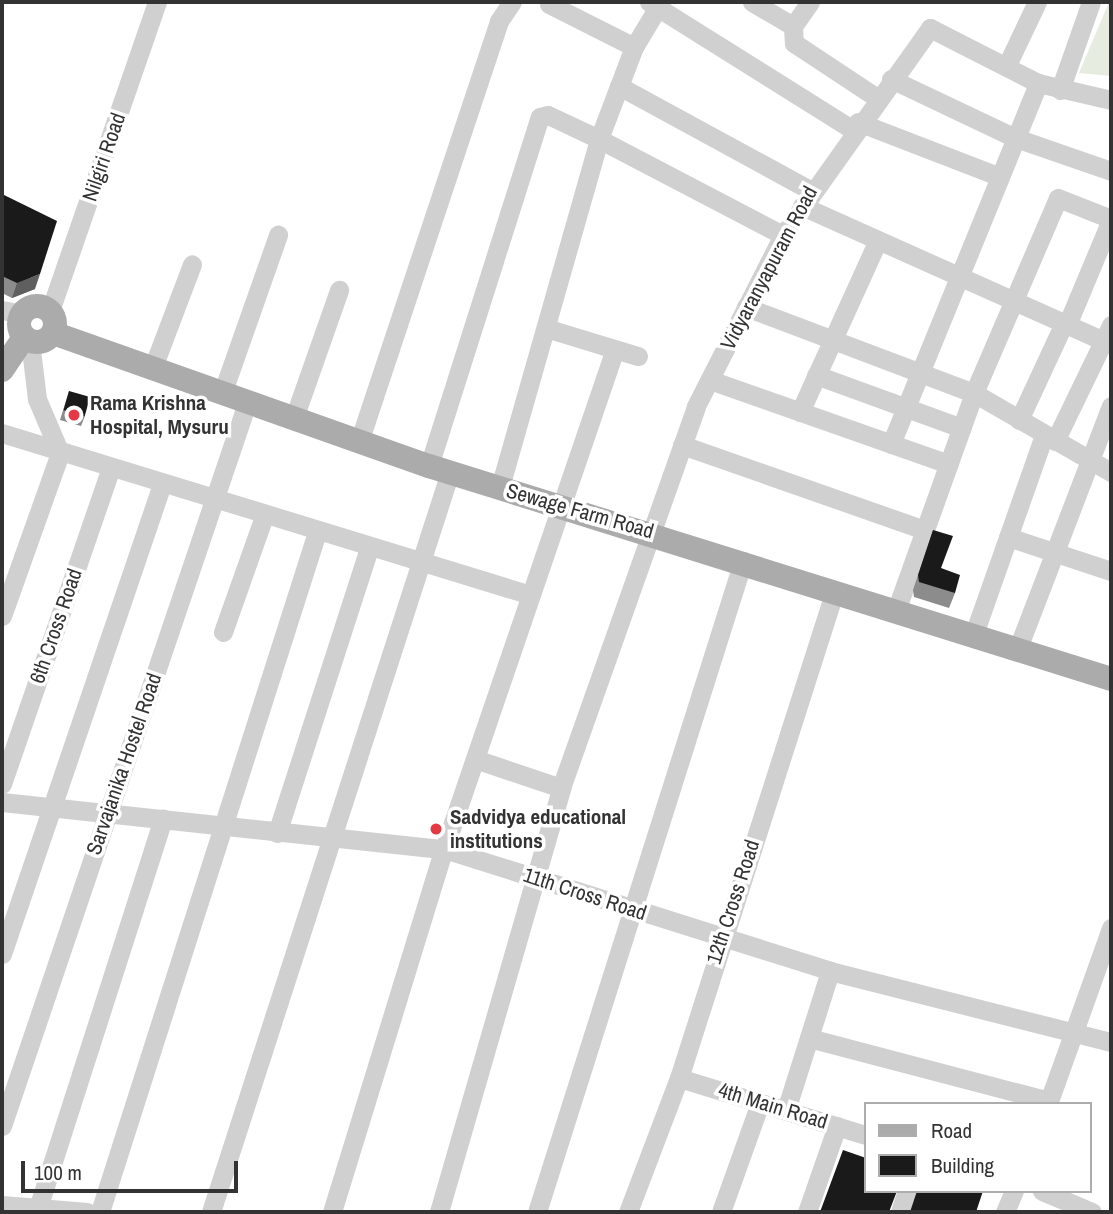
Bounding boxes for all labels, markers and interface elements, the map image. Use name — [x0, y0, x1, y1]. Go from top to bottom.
street label: Nilgiri Road — [77, 109, 131, 205]
street label: Vidyaranyapuram Road — [715, 182, 823, 354]
place label: Rama Krishna Hospital, Mysuru — [90, 390, 229, 440]
marker: Rama Krishna Hospital, Mysuru — [64, 405, 84, 425]
street label: Sewage Farm Road — [503, 478, 657, 544]
street label: 6th Cross Road — [25, 565, 87, 687]
street label: Sarvajanika Hostel Road — [81, 670, 167, 858]
place label: Sadvidya educational institutions — [450, 804, 626, 854]
marker: Sadvidya educational institutions — [428, 821, 444, 837]
street label: 12th Cross Road — [701, 837, 765, 967]
street label: 11th Cross Road — [520, 862, 650, 926]
street label: 4th Main Road — [715, 1077, 831, 1135]
legend — [864, 1102, 1092, 1193]
text: Road — [931, 1116, 972, 1145]
scale bar — [24, 1148, 242, 1192]
text: Building — [931, 1151, 994, 1180]
text: 100 m — [34, 1158, 82, 1187]

